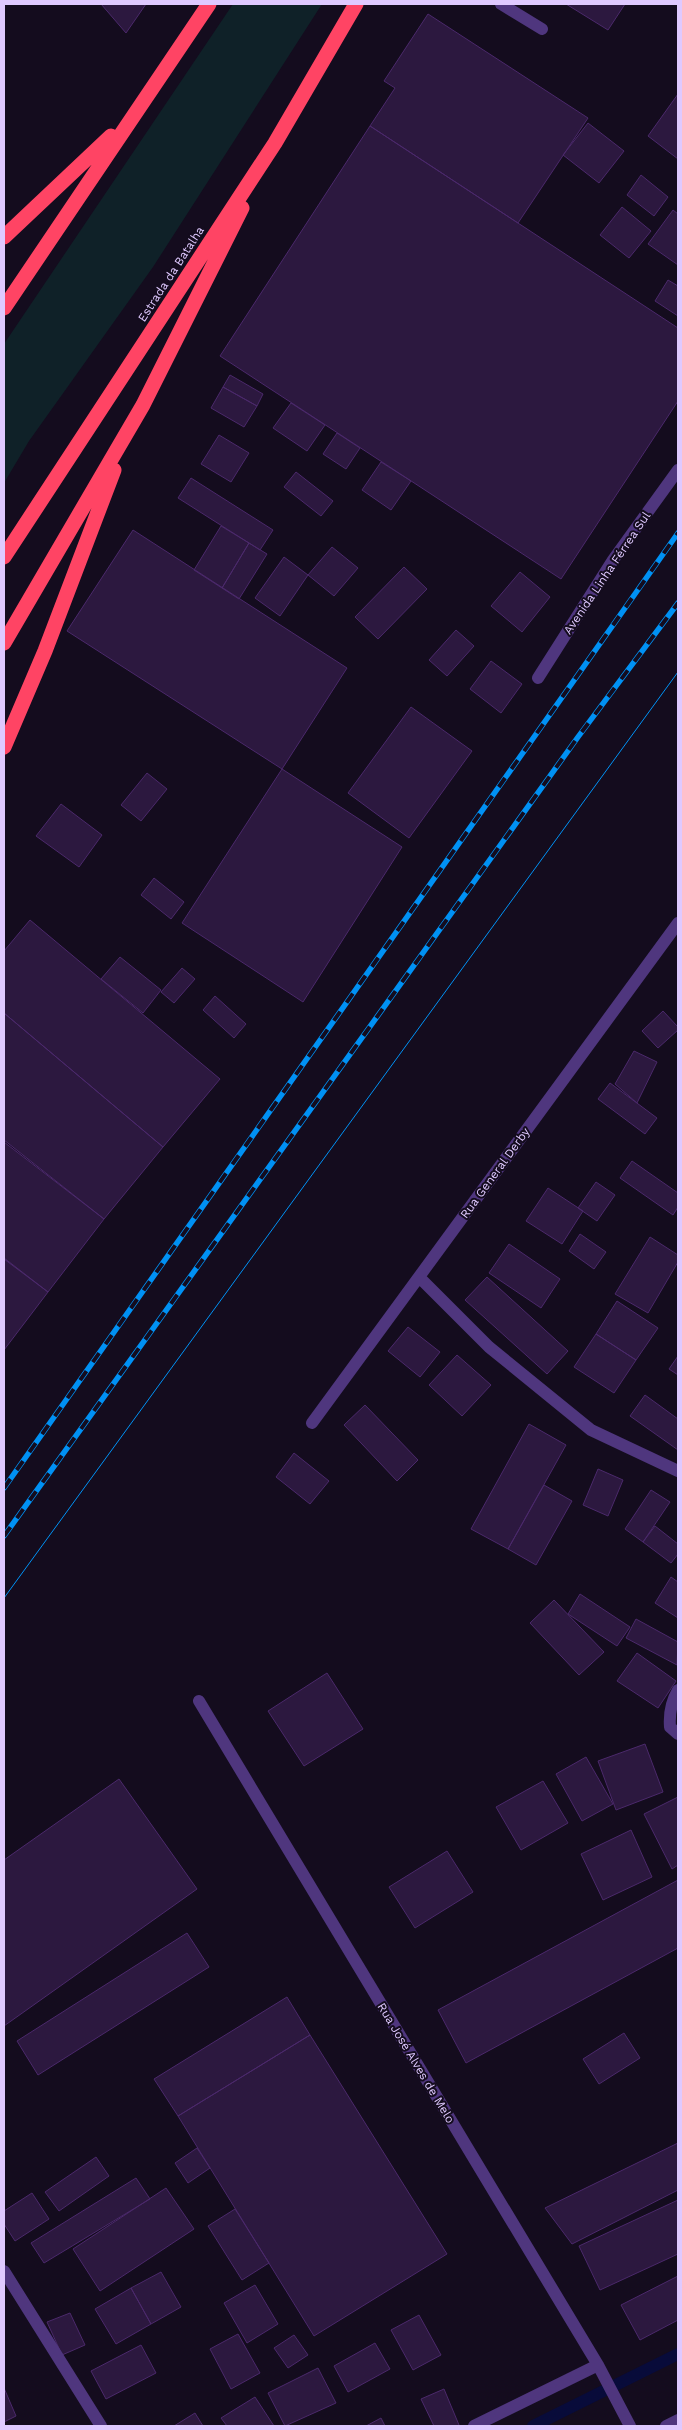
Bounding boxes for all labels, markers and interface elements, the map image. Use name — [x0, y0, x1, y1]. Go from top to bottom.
street label: Estrada da Batalha — [135, 224, 207, 324]
street label: Avenida Linha Férrea Sul — [561, 509, 653, 637]
street label: Rua General Derby — [457, 1124, 533, 1221]
street label: Rua José Alves de Melo — [375, 2000, 457, 2126]

